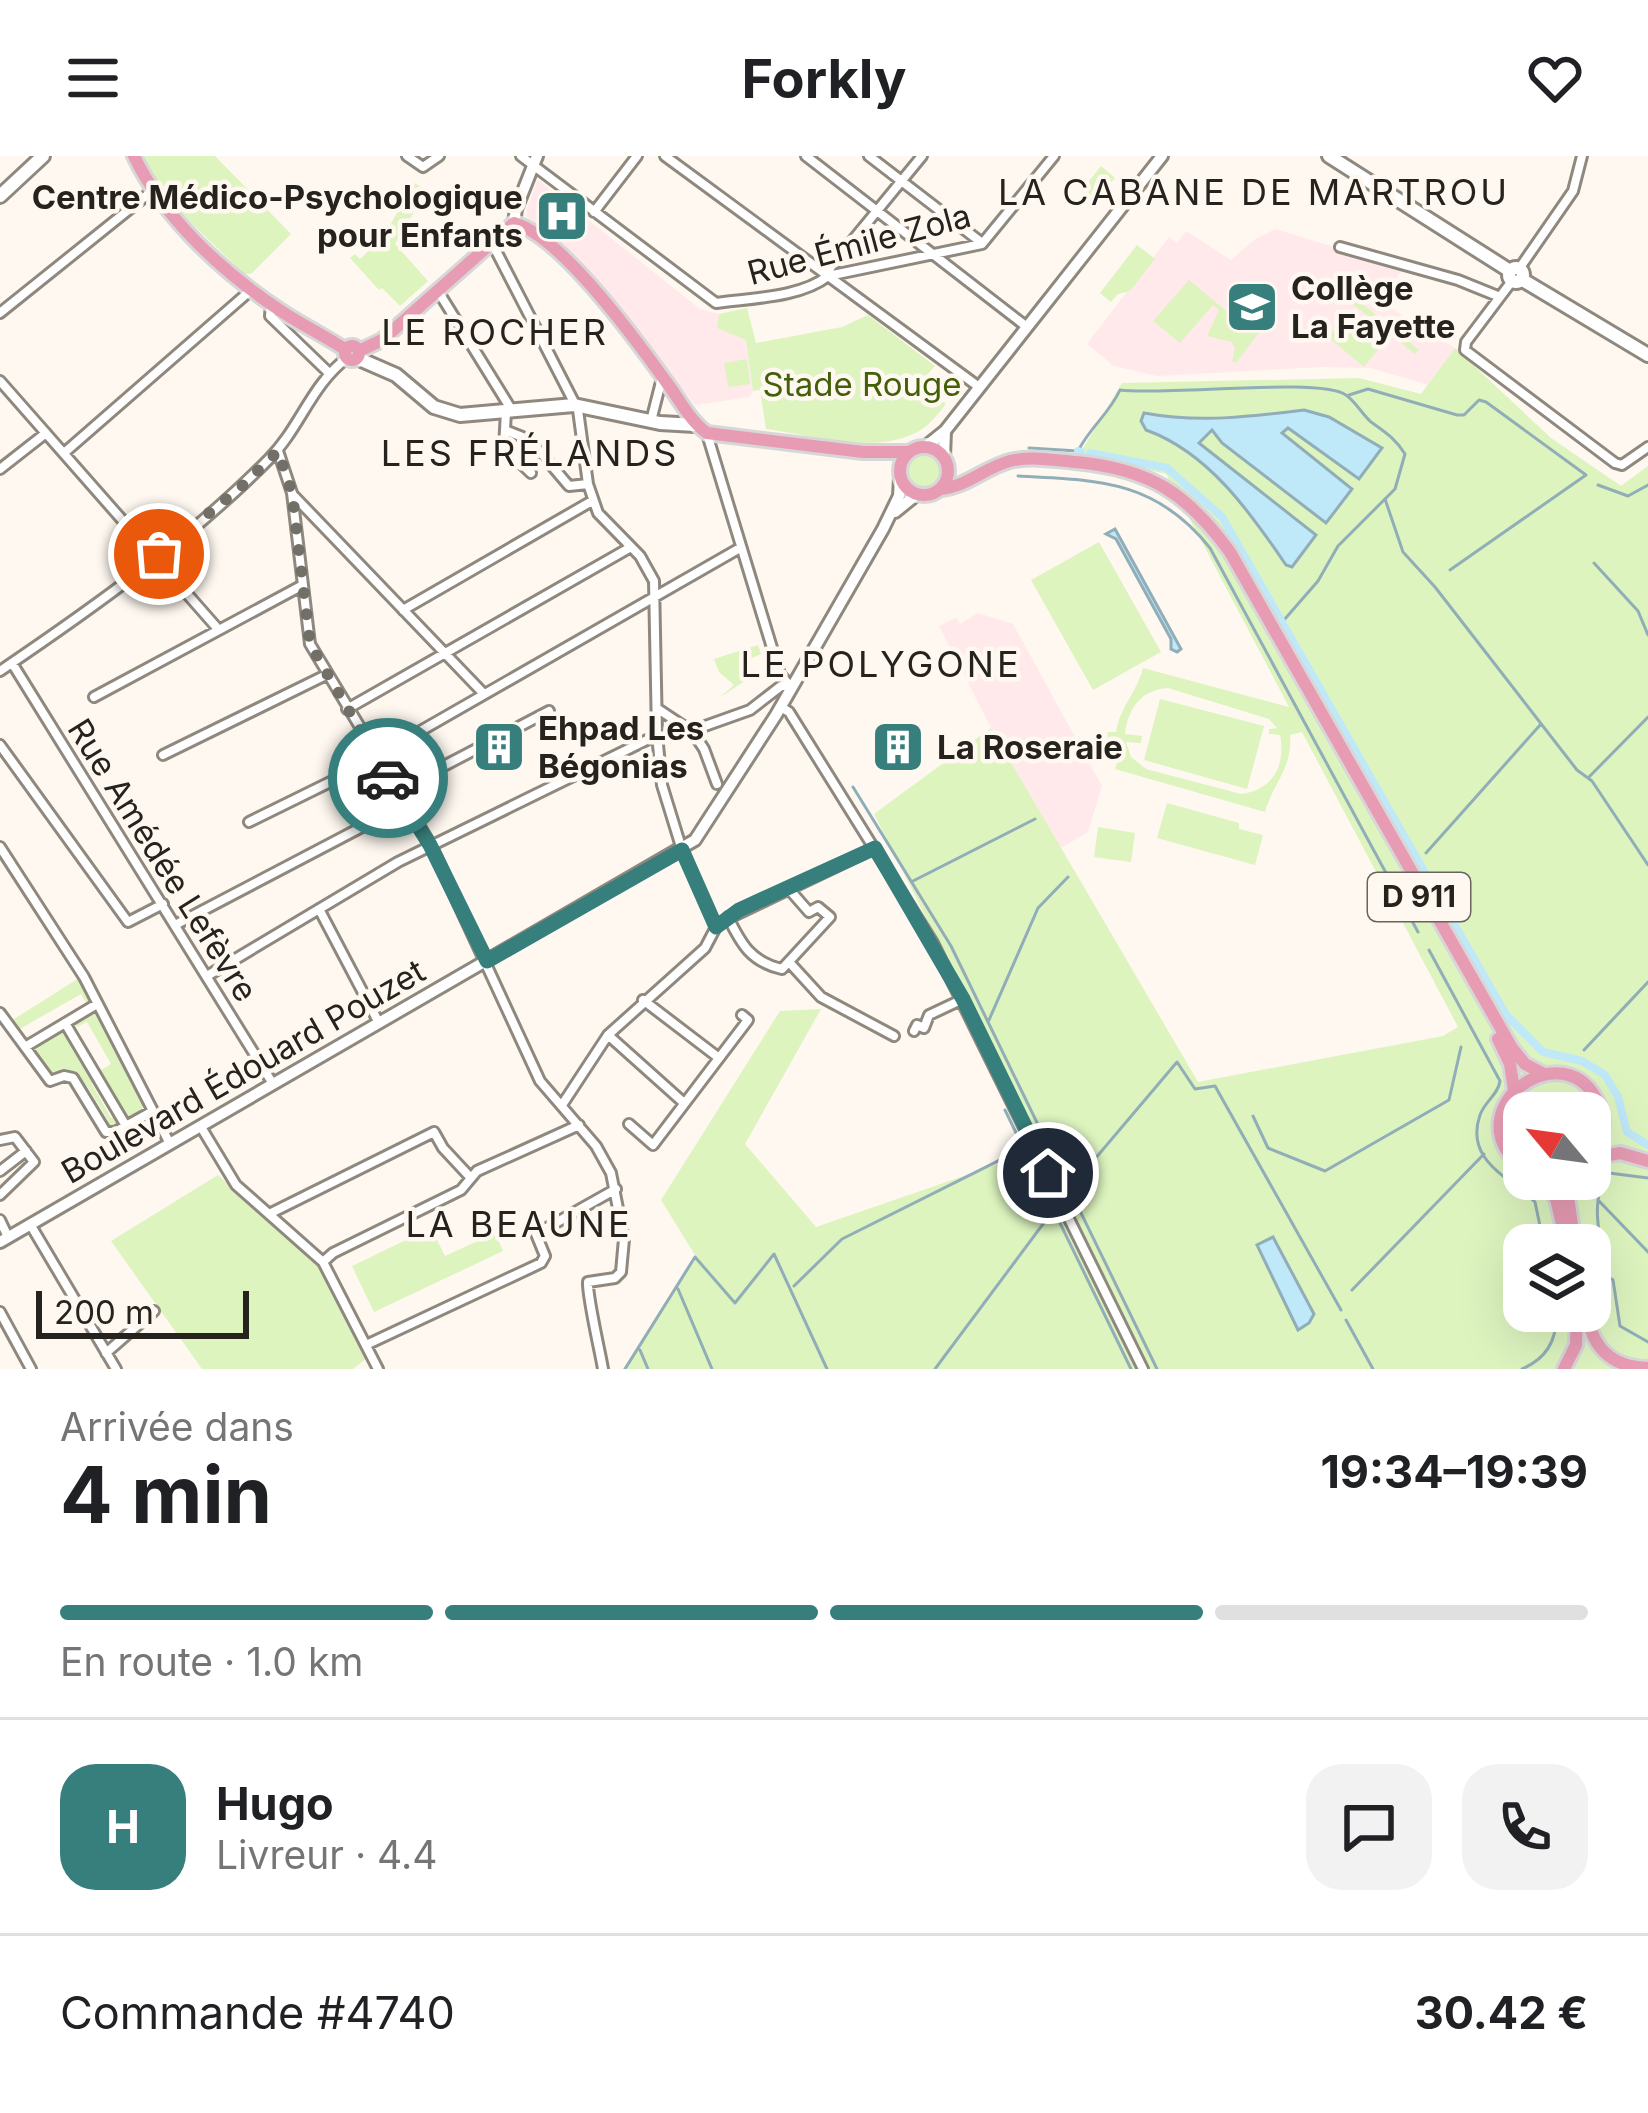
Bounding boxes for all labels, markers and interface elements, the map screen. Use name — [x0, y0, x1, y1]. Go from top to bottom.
icon: menu — [60, 45, 126, 111]
icon: heart — [1522, 45, 1588, 111]
text: Forkly — [741, 46, 907, 111]
district label: LA CABANE DE MARTROU — [998, 170, 1510, 214]
place label: Centre Médico-Psychologique pour Enfants — [32, 177, 523, 255]
hospital icon: Centre Médico-Psychologique pour Enfants — [534, 188, 590, 244]
street label: Rue Émile Zola — [743, 195, 975, 293]
place label: Collège La Fayette — [1291, 268, 1455, 346]
school or university icon: Collège La Fayette — [1224, 279, 1280, 335]
district label: LE ROCHER — [381, 310, 609, 354]
park label: Stade Rouge — [763, 364, 961, 404]
district label: LES FRÉLANDS — [381, 431, 679, 475]
pin — [108, 503, 210, 605]
icon: bag — [126, 521, 192, 587]
district label: LE POLYGONE — [740, 642, 1022, 686]
place label: Ehpad Les Bégonias — [538, 708, 704, 786]
street label: Rue Amédée Lefèvre — [60, 711, 266, 1009]
courier — [328, 718, 448, 838]
building icon: Ehpad Les Bégonias — [471, 719, 527, 775]
building icon: La Roseraie — [870, 719, 926, 775]
place label: La Roseraie — [937, 727, 1123, 767]
icon: car — [355, 745, 421, 811]
road number: D 911 — [1368, 873, 1470, 921]
street label: Boulevard Édouard Pouzet — [54, 950, 432, 1192]
north arrow — [1503, 1092, 1611, 1200]
map controls — [1503, 1092, 1611, 1332]
pin — [997, 1122, 1099, 1224]
icon: home — [1015, 1140, 1081, 1206]
district label: LA BEAUNE — [405, 1202, 633, 1246]
button: layers — [1503, 1224, 1611, 1332]
scale bar — [36, 1285, 249, 1338]
text: 200 m — [54, 1292, 154, 1332]
text: Arrivée dans — [60, 1403, 294, 1450]
text: 19:34–19:39 — [1320, 1444, 1588, 1499]
text: 4 min — [60, 1447, 272, 1542]
text: En route · 1.0 km — [60, 1638, 363, 1685]
button: chat — [1306, 1764, 1432, 1890]
button: phone — [1462, 1764, 1588, 1890]
text: Hugo — [216, 1776, 334, 1831]
text: H — [106, 1799, 140, 1854]
text: Livreur · 4.4 — [216, 1831, 437, 1878]
text: Commande #4740 — [60, 1985, 455, 2040]
text: 30.42 € — [1415, 1985, 1588, 2040]

